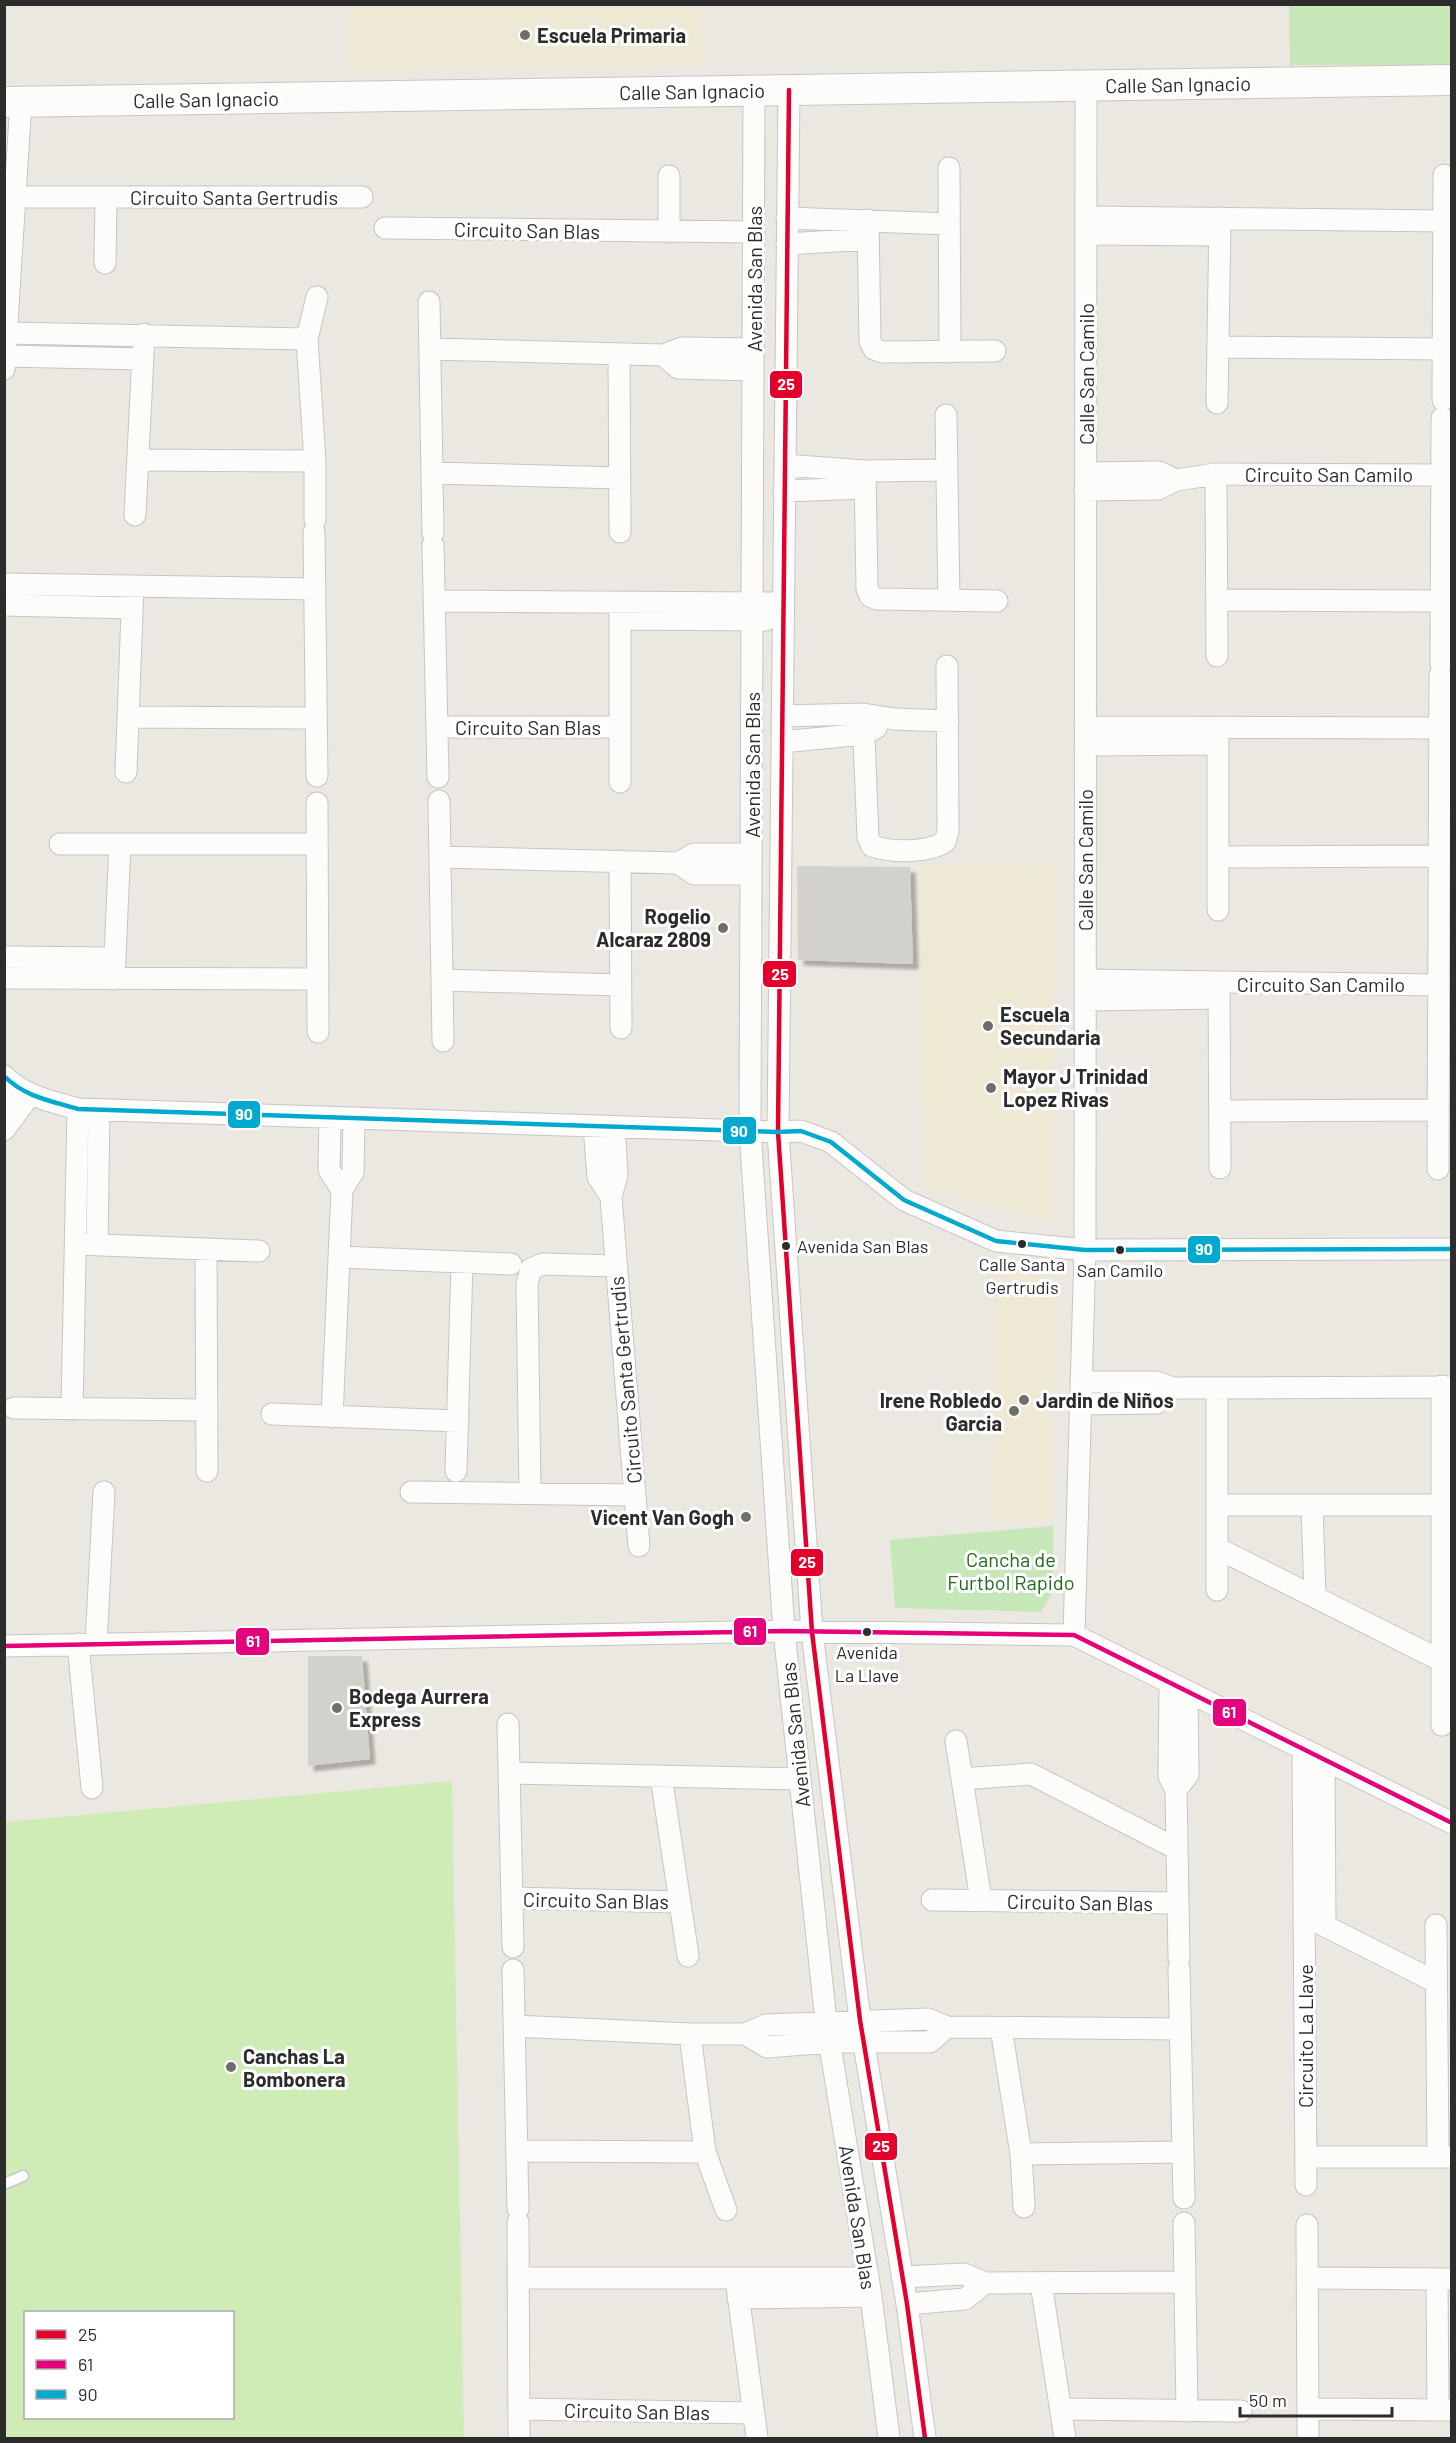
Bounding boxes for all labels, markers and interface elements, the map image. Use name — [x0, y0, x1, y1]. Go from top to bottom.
place label: Escuela Primaria — [537, 23, 686, 47]
marker: Escuela Primaria — [518, 28, 532, 42]
street label: Calle San Ignacio — [1105, 71, 1251, 97]
street label: Calle San Ignacio — [619, 78, 765, 104]
street label: Calle San Ignacio — [133, 86, 279, 112]
street label: Circuito Santa Gertrudis — [130, 185, 338, 209]
street label: Avenida San Blas — [742, 206, 766, 352]
street label: Circuito San Blas — [454, 217, 600, 243]
street label: Calle San Camilo — [1074, 303, 1098, 445]
line badge: 25 — [769, 370, 803, 399]
text: 25 — [777, 374, 795, 393]
street label: Circuito San Camilo — [1245, 462, 1413, 486]
street label: Avenida San Blas — [740, 692, 764, 838]
street label: Circuito San Blas — [455, 715, 601, 739]
street label: Calle San Camilo — [1073, 789, 1097, 931]
place label: Rogelio Alcaraz 2809 — [596, 904, 711, 951]
marker: Rogelio Alcaraz 2809 — [716, 921, 730, 935]
line badge: 25 — [762, 960, 797, 988]
text: 25 — [771, 964, 789, 983]
street label: Circuito San Camilo — [1237, 972, 1405, 996]
place label: Escuela Secundaria — [1000, 1002, 1101, 1049]
marker: Escuela Secundaria — [981, 1019, 995, 1033]
place label: Mayor J Trinidad Lopez Rivas — [1003, 1064, 1148, 1111]
marker: Mayor J Trinidad Lopez Rivas — [984, 1081, 998, 1095]
line badge: 90 — [227, 1100, 261, 1129]
text: 90 — [235, 1104, 253, 1123]
line badge: 90 — [722, 1116, 757, 1145]
text: 90 — [730, 1121, 748, 1140]
place label: Avenida San Blas — [797, 1235, 928, 1257]
line badge: 90 — [1187, 1235, 1221, 1264]
marker: Calle Santa Gertrudis — [1016, 1238, 1028, 1250]
text: 90 — [1195, 1239, 1213, 1258]
marker: Avenida San Blas — [780, 1240, 792, 1252]
marker: San Camilo — [1114, 1244, 1126, 1256]
place label: Calle Santa Gertrudis — [979, 1253, 1065, 1298]
place label: San Camilo — [1077, 1259, 1163, 1281]
street label: Circuito Santa Gertrudis — [604, 1275, 646, 1485]
place label: Irene Robledo Garcia — [880, 1388, 1002, 1435]
place label: Jardin de Niños — [1036, 1388, 1174, 1412]
marker: Jardin de Niños — [1017, 1393, 1031, 1407]
marker: Irene Robledo Garcia — [1007, 1404, 1021, 1418]
place label: Vicent Van Gogh — [590, 1505, 734, 1529]
marker: Vicent Van Gogh — [739, 1510, 753, 1524]
park label: Cancha de Furtbol Rapido — [947, 1547, 1075, 1594]
line badge: 25 — [790, 1548, 824, 1577]
text: 25 — [798, 1552, 816, 1571]
line badge: 61 — [733, 1617, 767, 1646]
text: 61 — [743, 1621, 757, 1640]
marker: Avenida La Llave — [861, 1626, 873, 1638]
line badge: 61 — [235, 1627, 270, 1656]
text: 61 — [246, 1631, 260, 1650]
place label: Avenida La Llave — [835, 1641, 899, 1686]
street label: Avenida San Blas — [775, 1661, 815, 1809]
place label: Bodega Aurrera Express — [349, 1684, 489, 1731]
line badge: 61 — [1212, 1698, 1247, 1727]
marker: Bodega Aurrera Express — [330, 1701, 344, 1715]
text: 61 — [1222, 1702, 1236, 1721]
street label: Circuito San Blas — [523, 1887, 669, 1913]
street label: Circuito San Blas — [1007, 1889, 1153, 1915]
street label: Circuito La Llave — [1293, 1964, 1317, 2108]
place label: Canchas La Bombonera — [243, 2044, 346, 2091]
marker: Canchas La Bombonera — [224, 2060, 238, 2074]
line badge: 25 — [864, 2132, 898, 2161]
text: 25 — [872, 2136, 890, 2155]
street label: Avenida San Blas — [835, 2143, 881, 2291]
legend — [24, 2311, 234, 2419]
text: 25 — [78, 2323, 97, 2345]
text: 61 — [78, 2353, 93, 2375]
scale bar — [1240, 2380, 1392, 2418]
text: 90 — [78, 2383, 98, 2405]
text: 50 m — [1249, 2389, 1287, 2411]
street label: Circuito San Blas — [564, 2398, 710, 2424]

